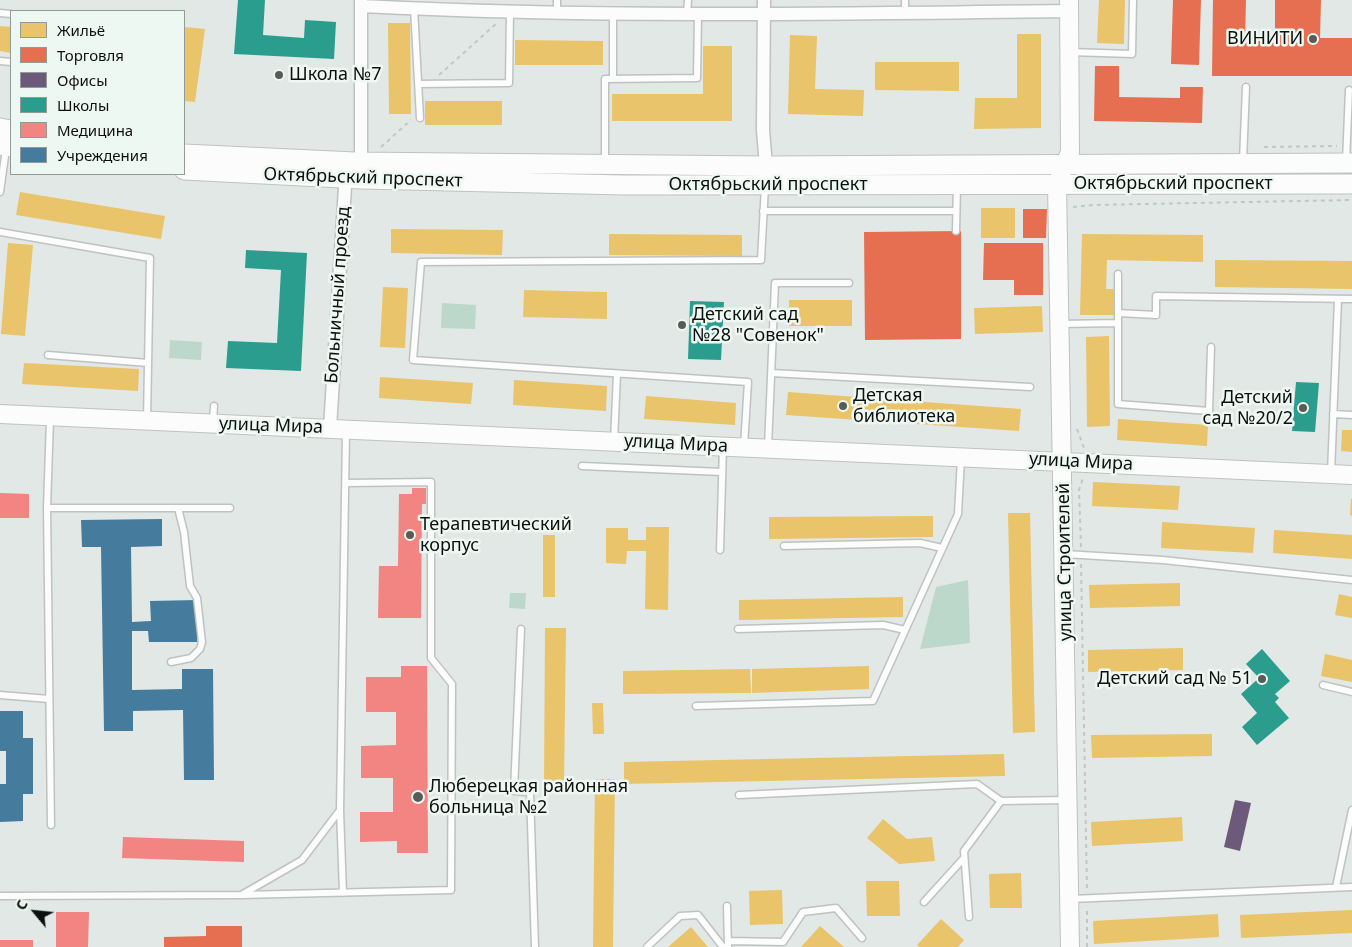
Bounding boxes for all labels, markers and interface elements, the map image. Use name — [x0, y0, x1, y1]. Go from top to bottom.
legend — [10, 10, 185, 175]
text: Жильё — [57, 20, 105, 40]
place label: ВИНИТИ — [1227, 28, 1303, 50]
marker: ВИНИТИ — [1307, 33, 1319, 45]
text: Торговля — [57, 45, 124, 65]
place label: Школа №7 — [289, 64, 381, 86]
marker: Школа №7 — [273, 69, 285, 81]
text: Офисы — [57, 70, 108, 90]
text: Школы — [57, 95, 109, 115]
text: Медицина — [57, 120, 133, 140]
text: Учреждения — [57, 145, 148, 165]
street label: Октябрьский проспект — [263, 164, 463, 192]
street label: Октябрьский проспект — [1073, 173, 1273, 195]
street label: Октябрьский проспект — [668, 174, 868, 196]
street label: Больничный проезд — [321, 206, 355, 384]
place label: Детский сад №28 "Совенок" — [692, 304, 824, 346]
marker: Детский сад №28 "Совенок" — [676, 319, 688, 331]
place label: Детская библиотека — [853, 385, 955, 428]
place label: Детский сад №20/2 — [1203, 387, 1293, 429]
marker: Детская библиотека — [837, 400, 849, 412]
marker: Детский сад №20/2 — [1297, 402, 1309, 414]
street label: улица Мира — [219, 413, 323, 439]
street label: улица Мира — [623, 430, 729, 458]
street label: улица Мира — [1028, 448, 1134, 476]
street label: улица Строителей — [1053, 483, 1077, 641]
place label: Терапевтический корпус — [420, 514, 572, 556]
marker: Терапевтический корпус — [404, 529, 416, 541]
place label: Детский сад № 51 — [1097, 668, 1252, 690]
marker: Детский сад № 51 — [1256, 673, 1268, 685]
place label: Люберецкая районная больница №2 — [429, 776, 628, 819]
marker: Люберецкая районная больница №2 — [411, 790, 425, 804]
north arrow — [10, 887, 60, 937]
text: С — [11, 896, 32, 913]

